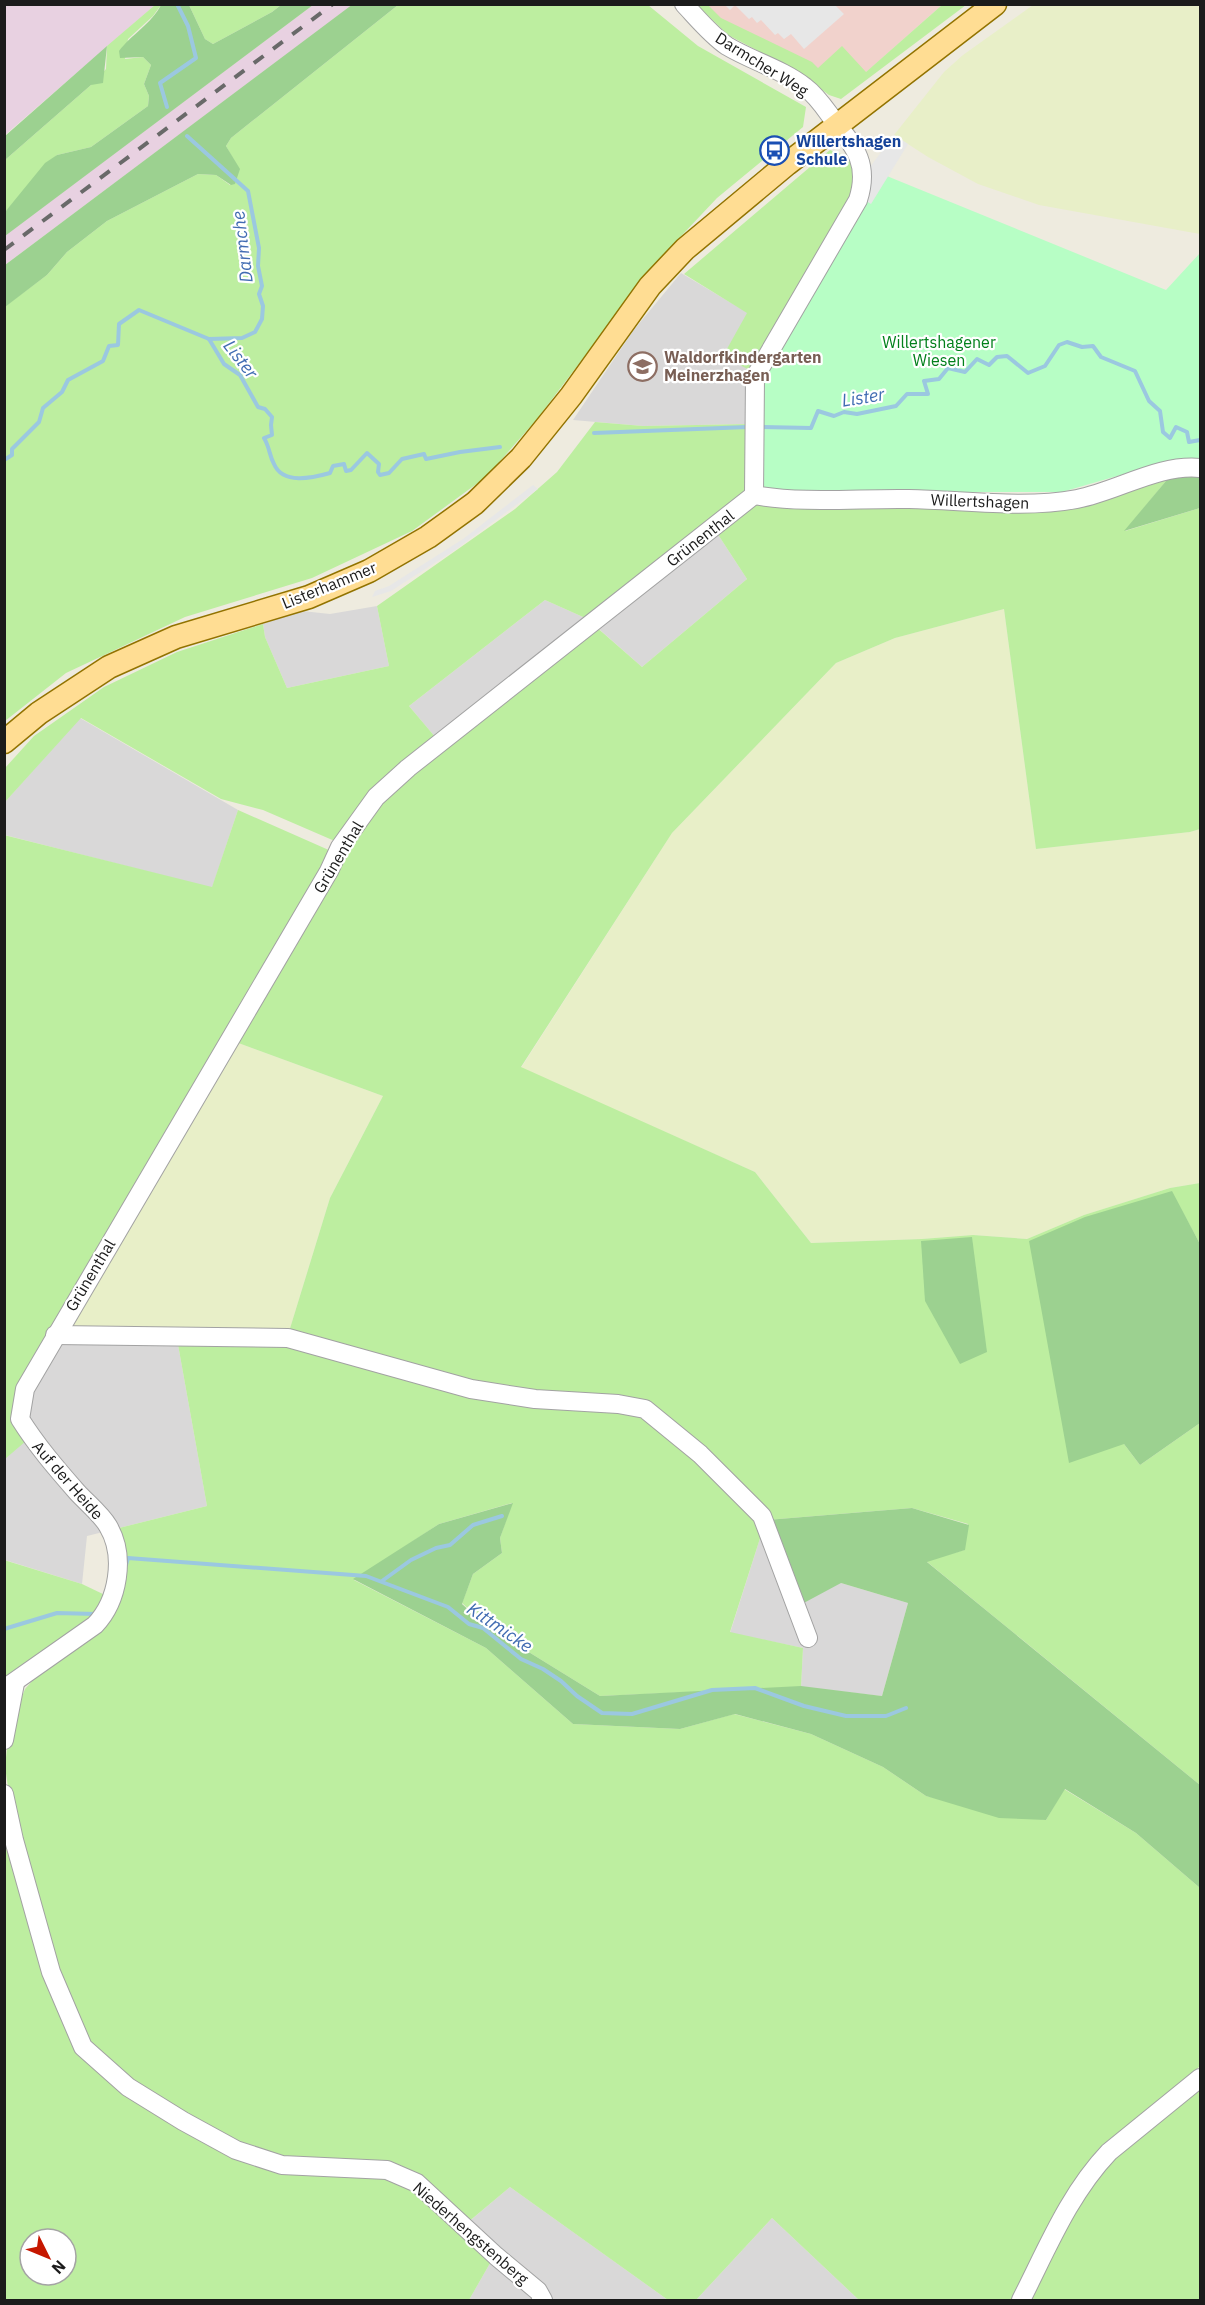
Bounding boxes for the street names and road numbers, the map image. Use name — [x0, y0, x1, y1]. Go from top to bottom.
street label: Darmcher Weg — [712, 27, 813, 101]
street label: Willertshagen — [930, 489, 1030, 513]
street label: Grünenthal — [662, 505, 738, 571]
street label: Listerhammer — [279, 557, 379, 613]
street label: Grünenthal — [309, 817, 367, 897]
street label: Grünenthal — [61, 1235, 119, 1315]
street label: Auf der Heide — [28, 1436, 108, 1524]
street label: Niederhengstenberg — [409, 2177, 533, 2289]

